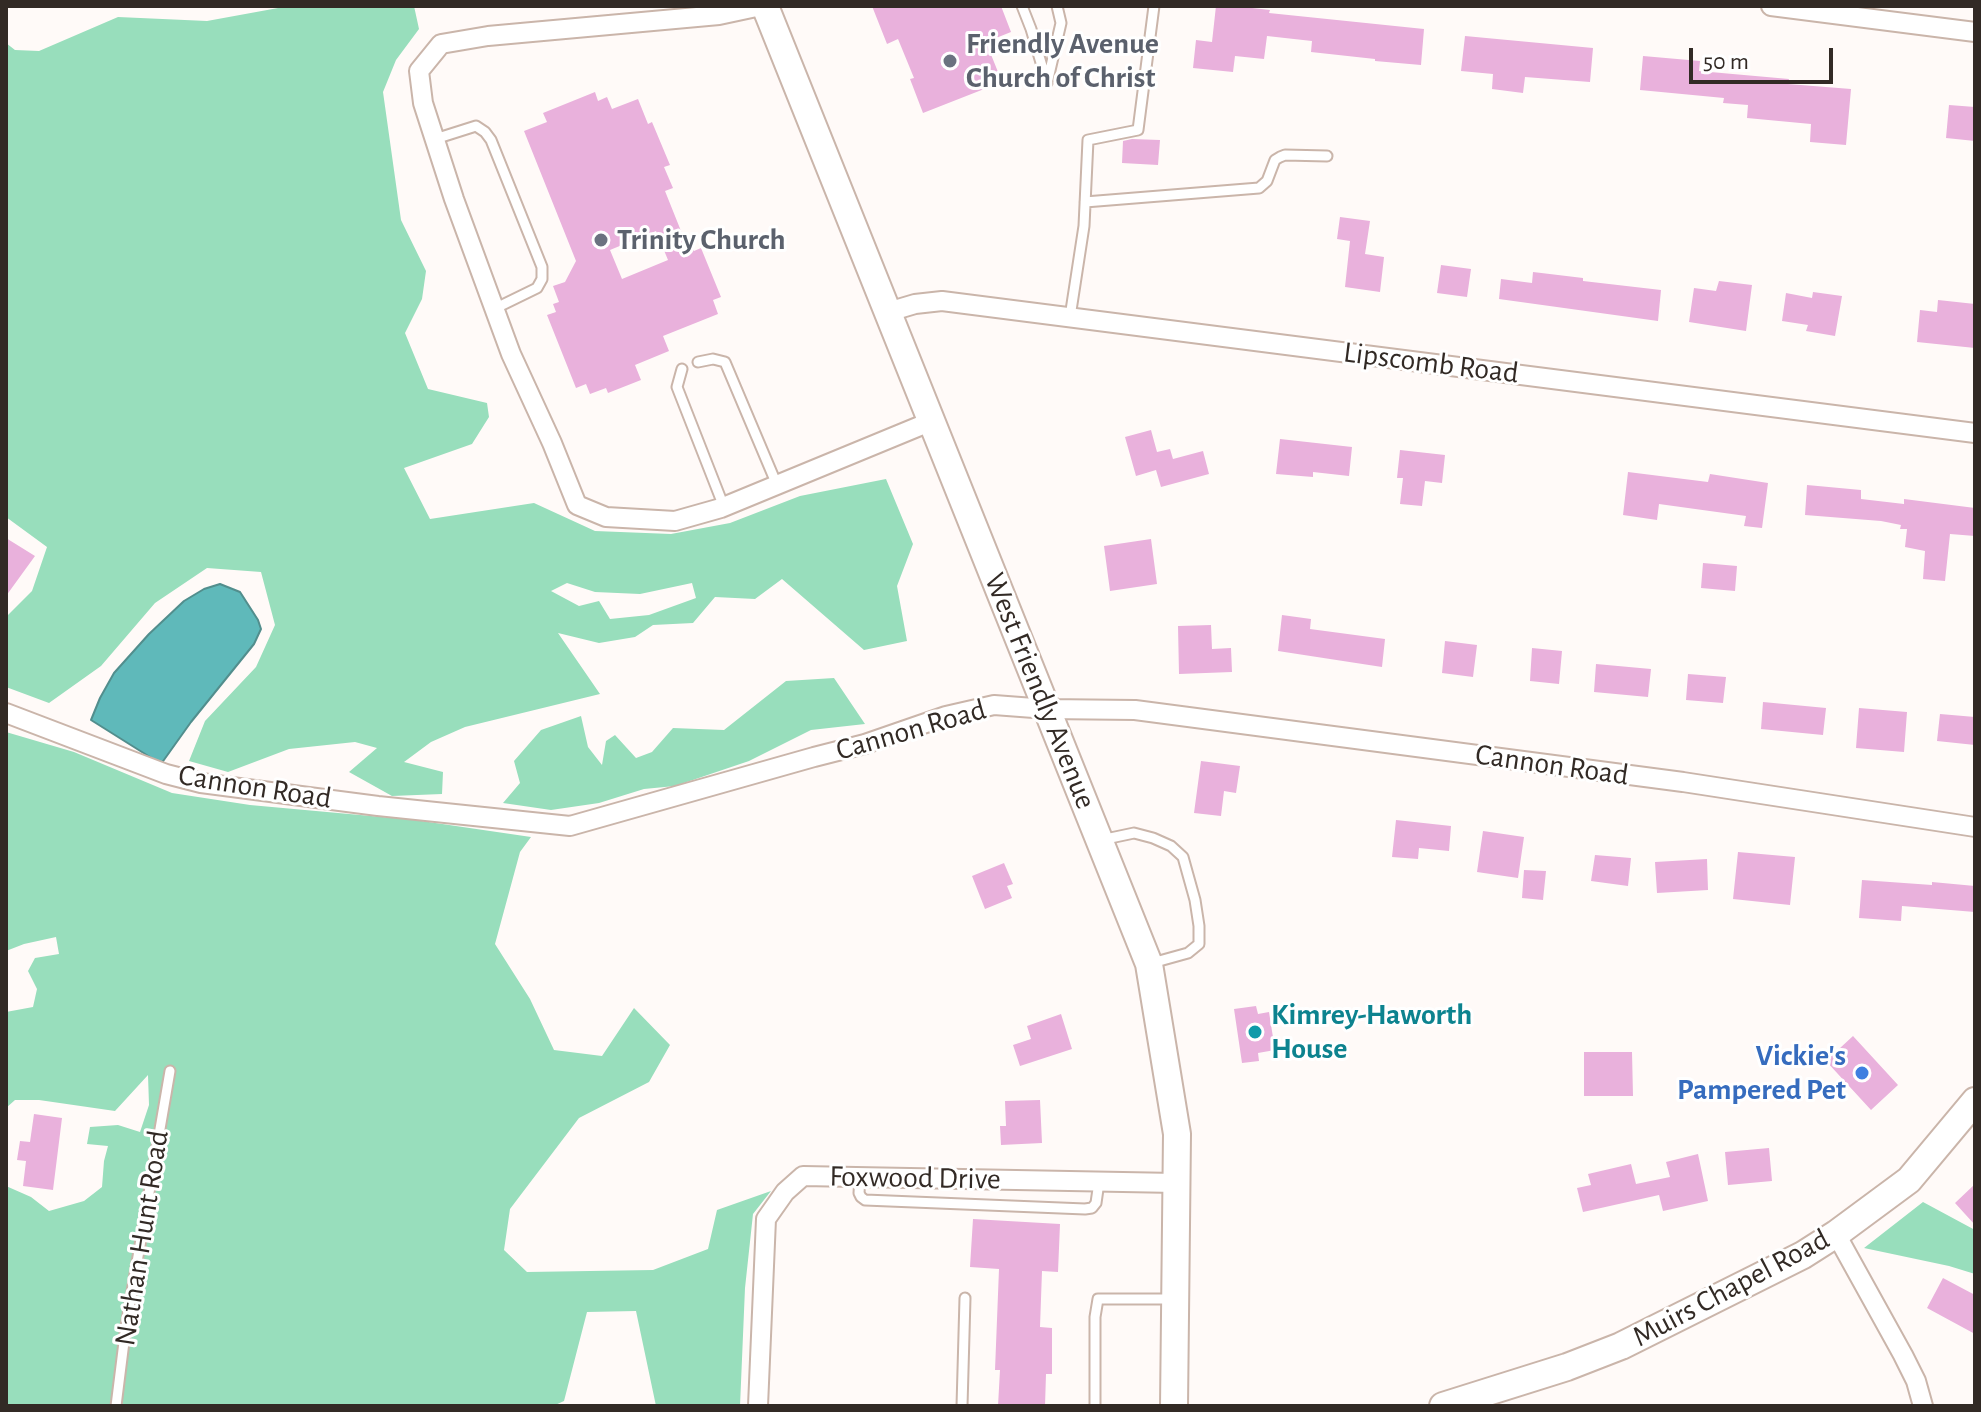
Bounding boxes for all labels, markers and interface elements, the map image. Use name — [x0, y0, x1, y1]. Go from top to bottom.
place label: Friendly Avenue Church of Christ — [966, 26, 1159, 96]
scale bar — [1693, 32, 1837, 82]
text: 50 m — [1703, 50, 1749, 74]
marker: Friendly Avenue Church of Christ — [941, 52, 959, 70]
place label: Trinity Church — [617, 222, 785, 258]
marker: Trinity Church — [592, 231, 610, 249]
street label: Lipscomb Road — [1341, 334, 1521, 392]
street label: West Friendly Avenue — [976, 568, 1104, 814]
street label: Cannon Road — [832, 691, 990, 769]
street label: Cannon Road — [1473, 736, 1631, 794]
street label: Cannon Road — [176, 757, 334, 817]
place label: Kimrey-Haworth House — [1271, 997, 1472, 1068]
marker: Kimrey-Haworth House — [1246, 1023, 1264, 1041]
place label: Vickie's Pampered Pet — [1677, 1038, 1846, 1108]
marker: Vickie's Pampered Pet — [1853, 1064, 1871, 1082]
street label: Nathan Hunt Road — [107, 1128, 177, 1348]
street label: Foxwood Drive — [829, 1159, 1001, 1197]
street label: Muirs Chapel Road — [1627, 1221, 1835, 1355]

